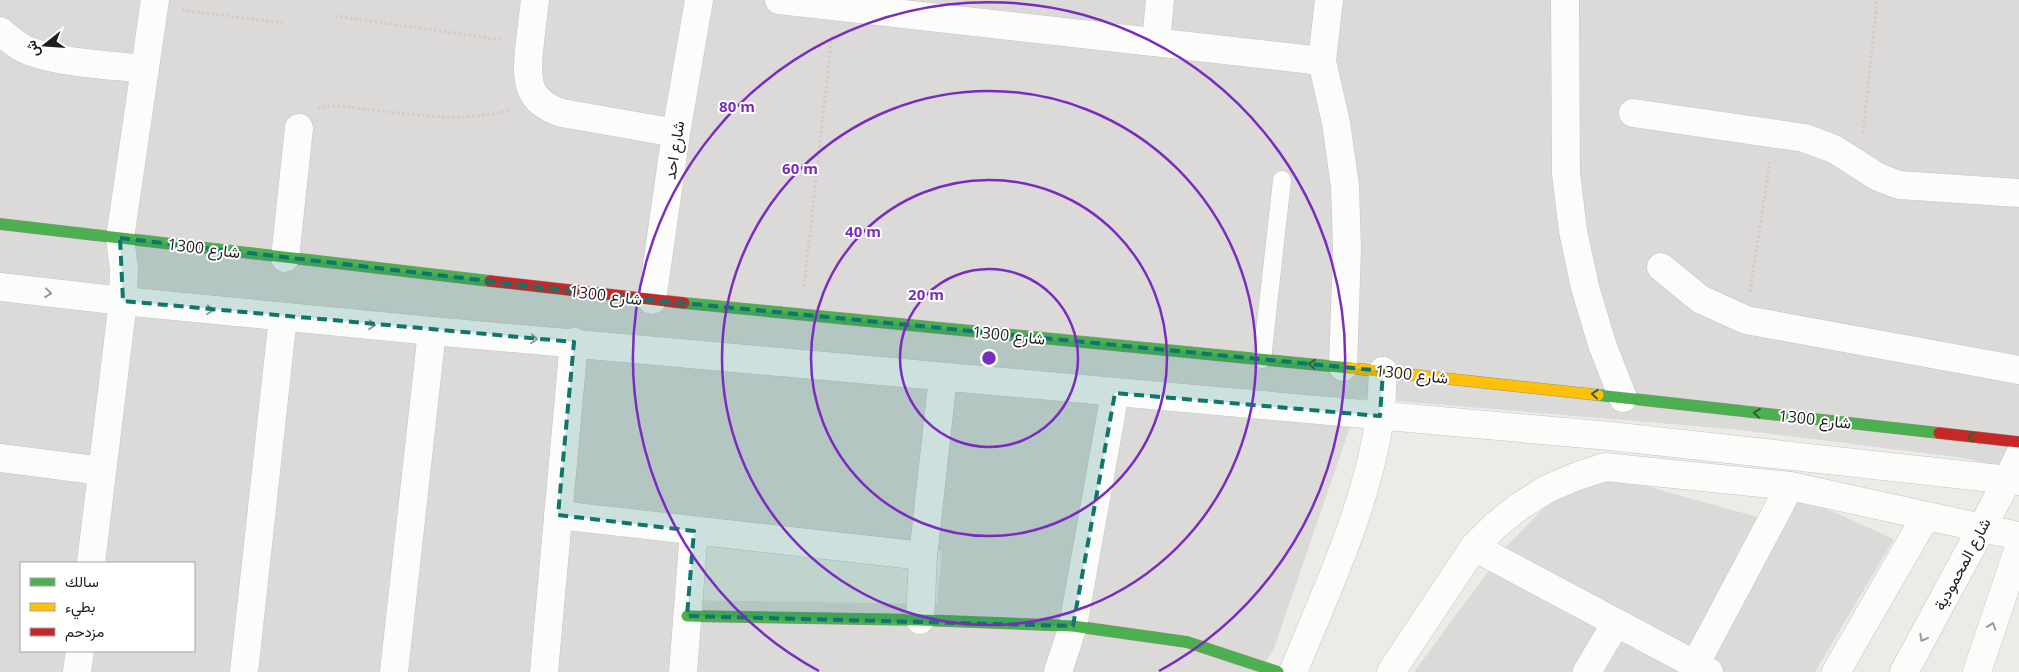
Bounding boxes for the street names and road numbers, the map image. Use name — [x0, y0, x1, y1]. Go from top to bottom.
street label: شارع احد — [658, 119, 690, 181]
street label: شارع 1300 — [166, 233, 242, 264]
street label: شارع 1300 — [568, 280, 644, 311]
street label: شارع 1300 — [971, 320, 1046, 351]
street label: شارع 1300 — [1374, 359, 1449, 390]
street label: شارع 1300 — [1777, 404, 1852, 435]
street label: شارع المحمودية — [1928, 514, 1997, 615]

